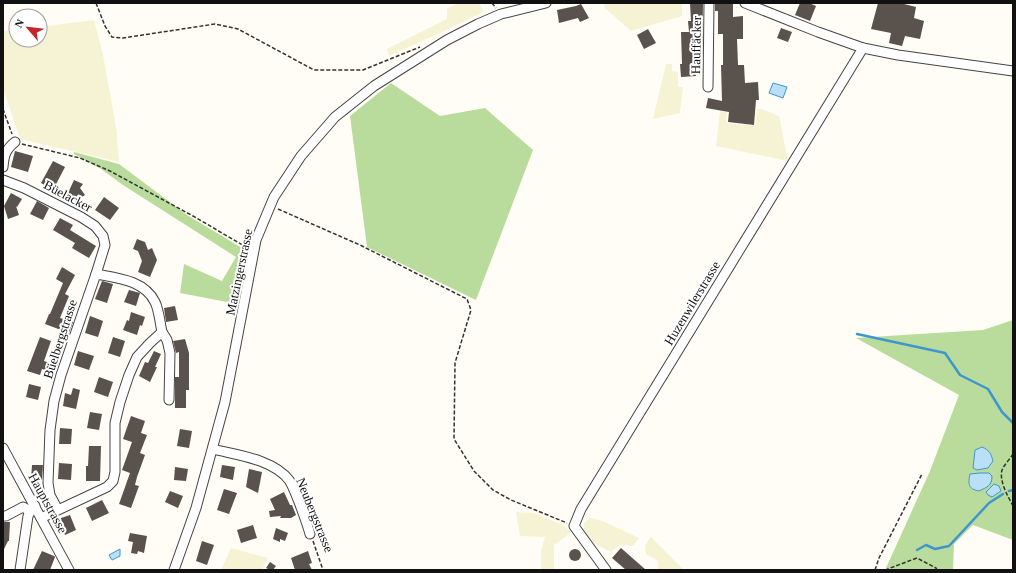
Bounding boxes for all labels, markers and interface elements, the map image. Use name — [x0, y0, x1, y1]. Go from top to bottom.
north arrow — [8, 8, 48, 48]
street label: Hauffäcker — [688, 15, 704, 74]
text: N — [12, 17, 26, 30]
street label: Büelacker — [41, 177, 95, 215]
street label: Matzingerstrasse — [223, 227, 256, 317]
street label: Huzenwilerstrasse — [661, 258, 723, 348]
street label: Büelbergstrasse — [40, 297, 80, 380]
street label: Hauptstrasse — [25, 470, 71, 536]
street label: Neubergstrasse — [293, 475, 337, 555]

